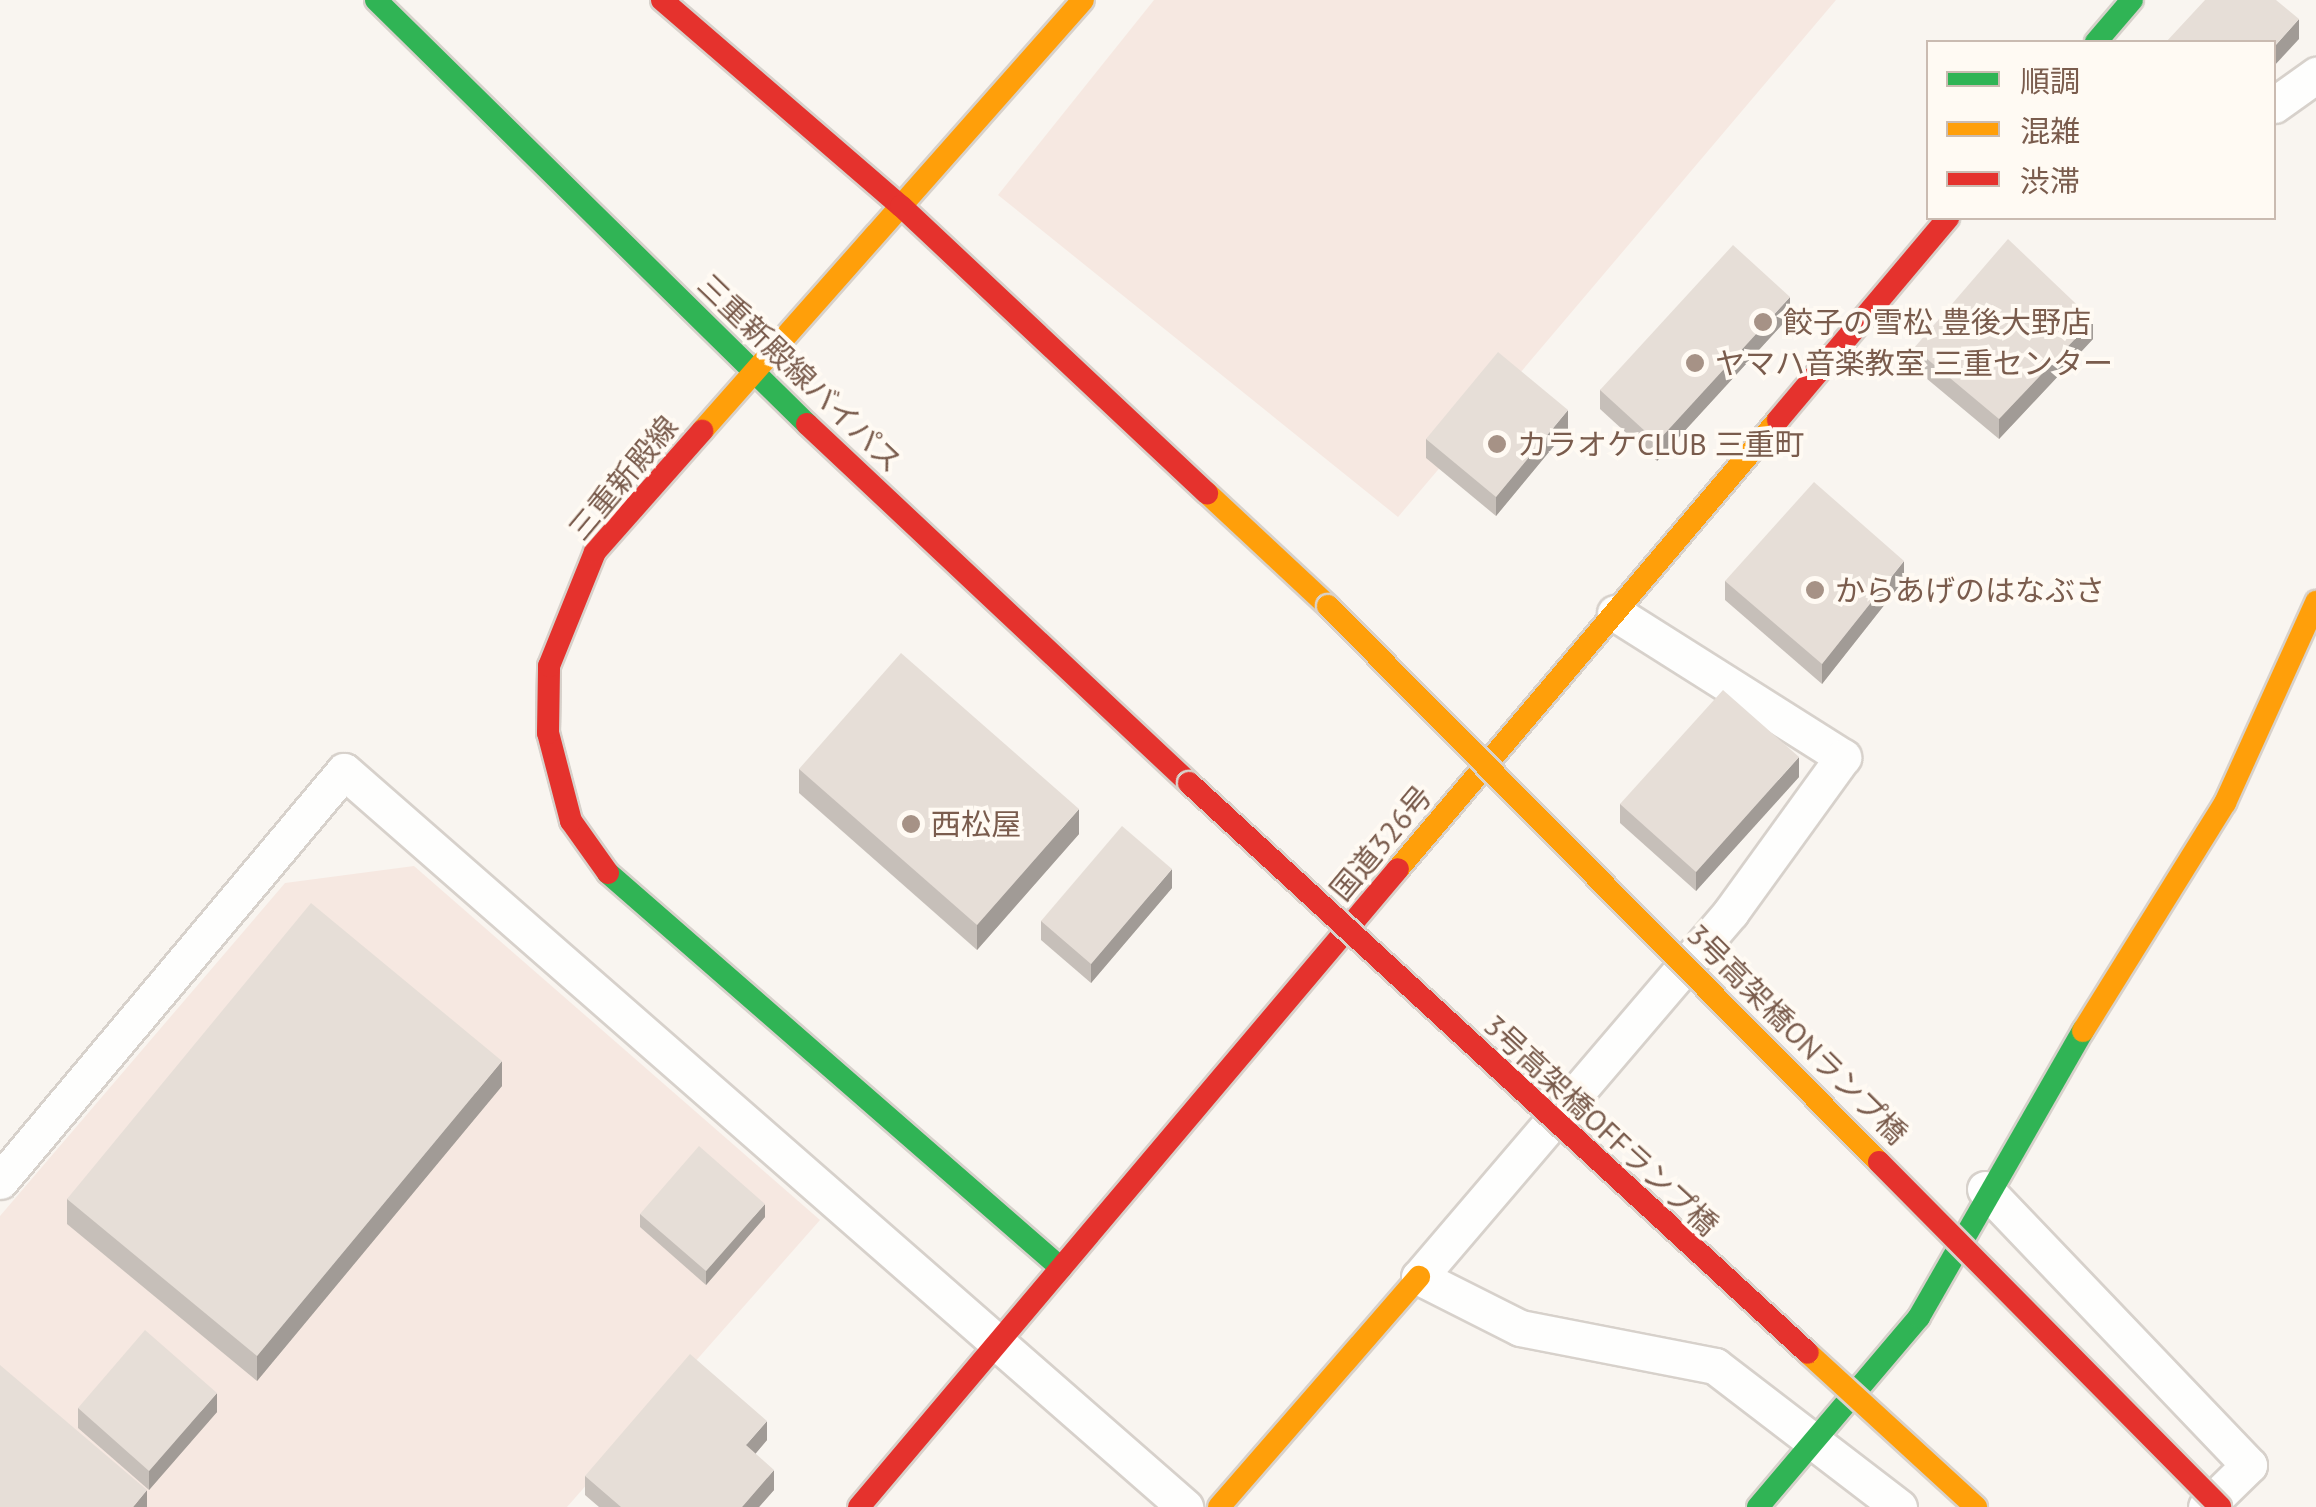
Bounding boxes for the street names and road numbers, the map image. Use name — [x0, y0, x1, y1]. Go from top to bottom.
street label: 三重新殿線バイパス — [690, 266, 910, 480]
street label: 三重新殿線 — [561, 409, 685, 547]
street label: 国道326号 — [1323, 778, 1439, 908]
street label: 3号高架橋ONランプ橋 — [1679, 916, 1915, 1152]
street label: 3号高架橋OFFランプ橋 — [1476, 1007, 1726, 1243]

